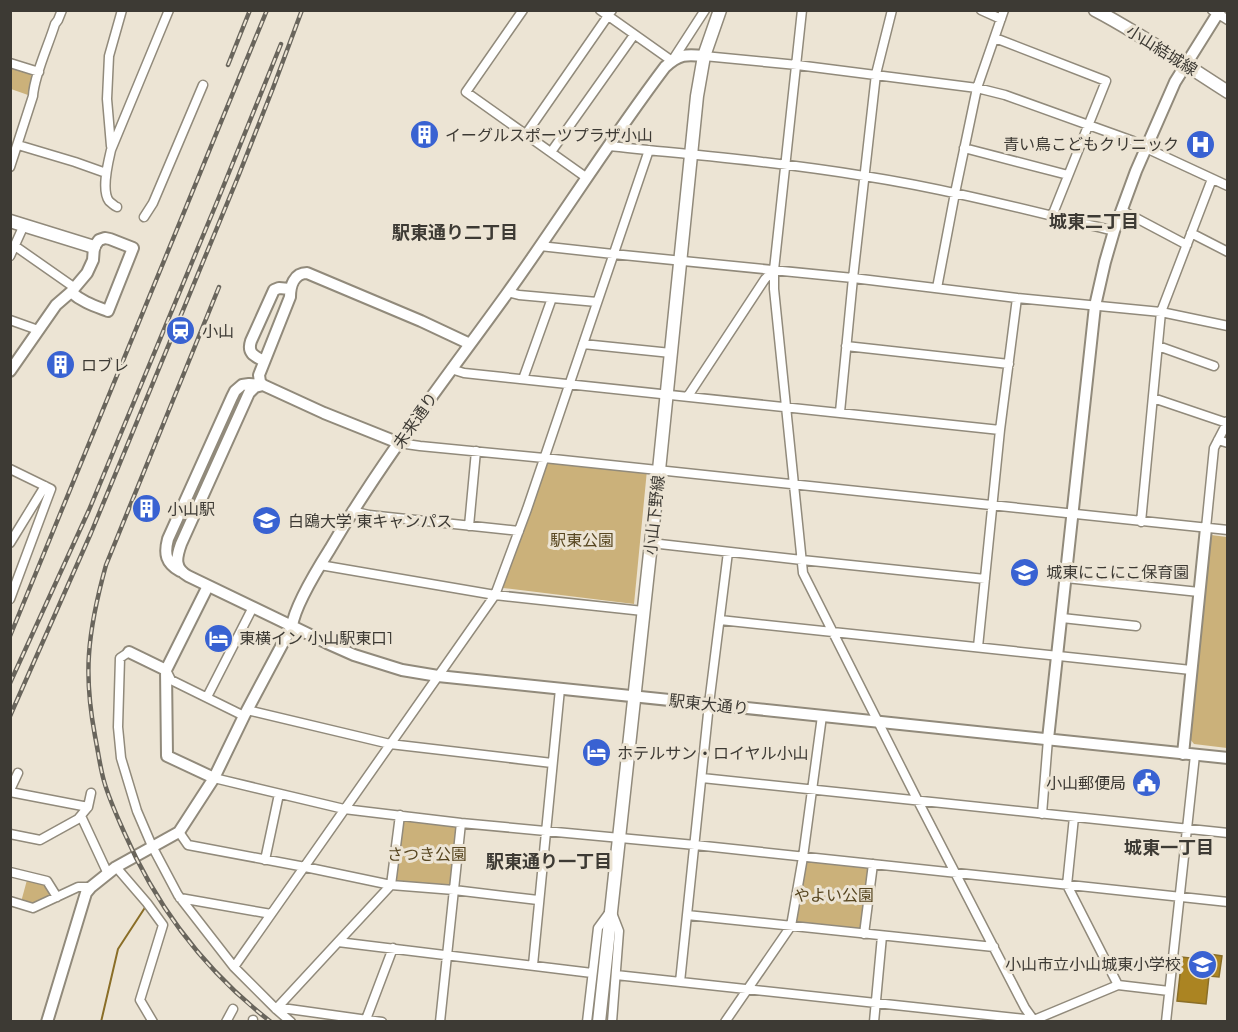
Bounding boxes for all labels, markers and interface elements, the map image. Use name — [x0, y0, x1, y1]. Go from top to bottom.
street label: 小山結城線 — [1123, 21, 1201, 80]
building icon: イーグルスポーツプラザ小山 — [408, 119, 440, 151]
place label: イーグルスポーツプラザ小山 — [445, 126, 653, 145]
hospital icon: 青い鳥こどもクリニック — [1184, 128, 1216, 160]
place label: 青い鳥こどもクリニック — [1003, 135, 1179, 154]
district label: 城東二丁目 — [1049, 211, 1139, 233]
district label: 駅東通り二丁目 — [392, 222, 518, 244]
station icon: 小山 — [165, 315, 197, 347]
place label: 小山 — [202, 322, 234, 341]
building icon: ロブレ — [44, 349, 76, 381]
place label: ロブレ — [81, 356, 129, 375]
street label: 未来通り — [389, 389, 442, 452]
street label: 小山下野線 — [641, 474, 668, 556]
building icon: 小山駅 — [130, 493, 162, 525]
place label: 小山駅 — [167, 500, 215, 519]
school or university icon: 白鴎大学 東キャンパス — [251, 505, 283, 537]
place label: 白鴎大学 東キャンパス — [288, 512, 452, 531]
park label: 駅東公園 — [550, 531, 614, 550]
school or university icon: 城東にこにこ保育園 — [1009, 556, 1041, 588]
place label: 城東にこにこ保育園 — [1046, 563, 1189, 582]
hotel icon: 東横イン 小山駅東口1 — [202, 622, 234, 654]
place label: 東横イン 小山駅東口1 — [239, 629, 393, 648]
street label: 駅東大通り — [668, 691, 750, 718]
hotel icon: ホテルサン・ロイヤル小山 — [580, 737, 612, 769]
place label: ホテルサン・ロイヤル小山 — [617, 744, 809, 763]
public building icon: 小山郵便局 — [1131, 767, 1163, 799]
place label: 小山郵便局 — [1046, 774, 1126, 793]
district label: 城東一丁目 — [1124, 837, 1214, 859]
park label: さつき公園 — [387, 845, 467, 864]
district label: 駅東通り一丁目 — [486, 851, 612, 873]
park label: やよい公園 — [794, 886, 874, 905]
school or university icon: 小山市立小山城東小学校 — [1186, 948, 1218, 980]
place label: 小山市立小山城東小学校 — [1005, 955, 1181, 974]

